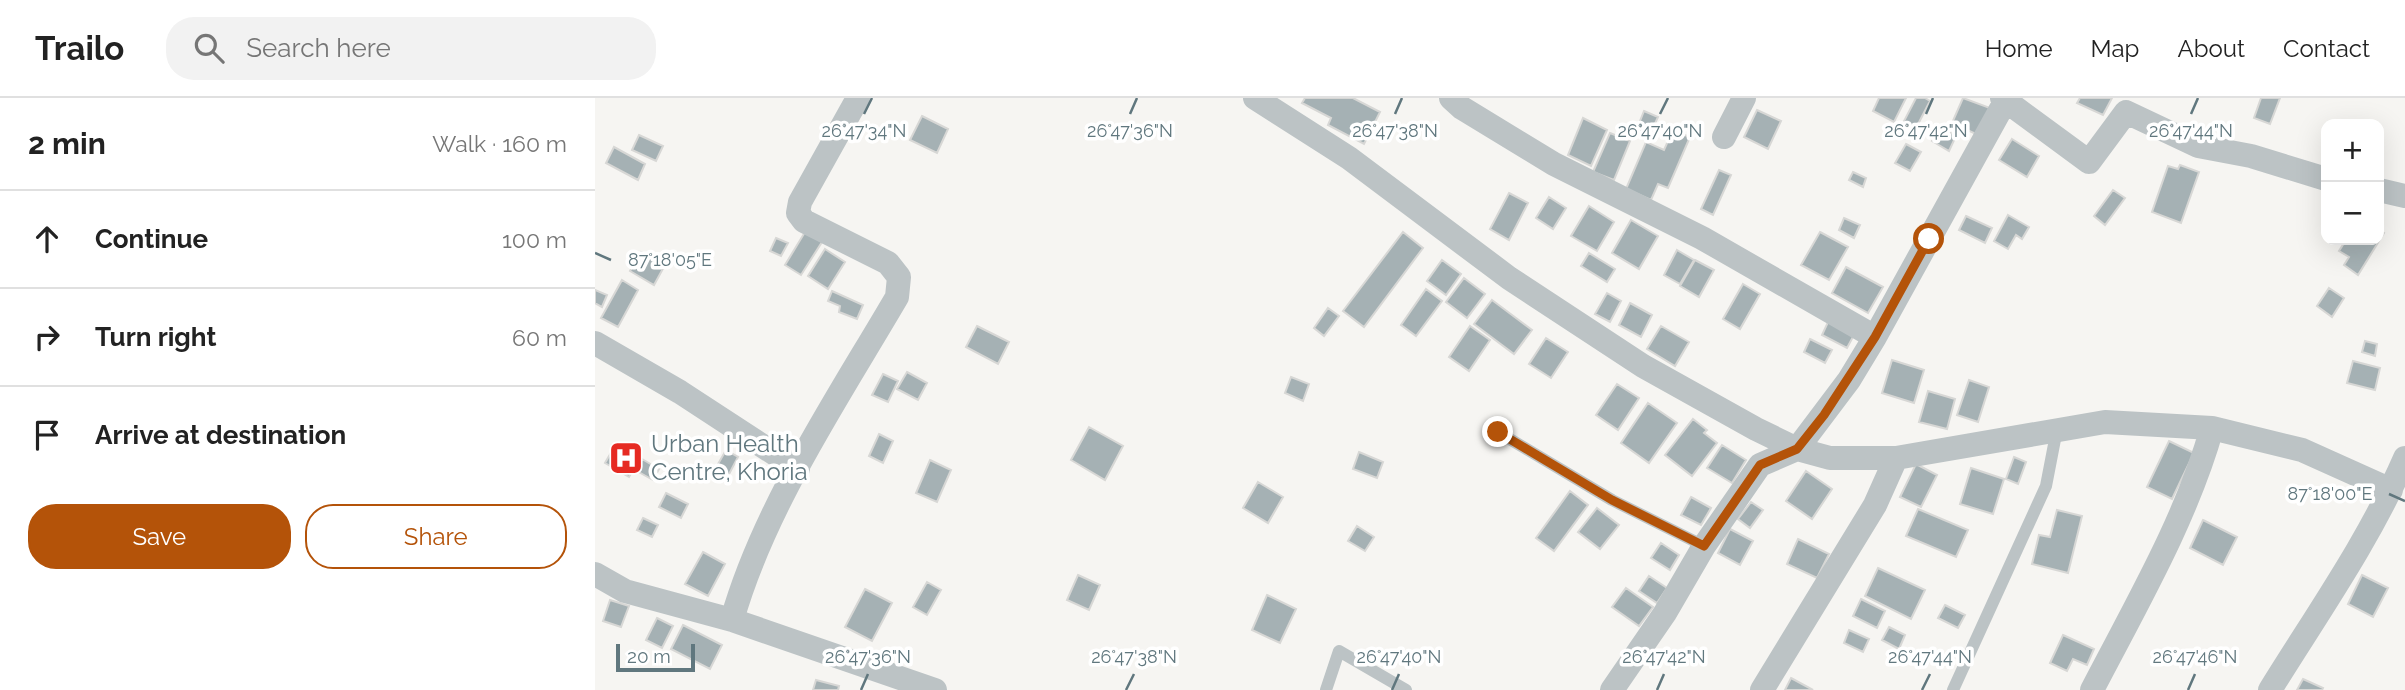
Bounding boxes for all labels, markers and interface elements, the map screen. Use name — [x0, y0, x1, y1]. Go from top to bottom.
search box — [166, 17, 656, 80]
text: Trailo — [35, 29, 124, 68]
icon: search — [190, 29, 228, 67]
text: Search here — [246, 33, 391, 63]
text: Home — [1985, 34, 2053, 63]
text: Map — [2091, 34, 2139, 63]
text: About — [2177, 34, 2245, 63]
text: Contact — [2283, 34, 2370, 63]
map controls — [2321, 119, 2384, 245]
button: + — [2321, 119, 2384, 182]
text: 26°47'34"N — [822, 120, 906, 141]
text: 26°47'36"N — [1087, 120, 1173, 141]
text: 26°47'38"N — [1352, 120, 1438, 141]
text: 26°47'40"N — [1618, 120, 1702, 141]
text: 26°47'42"N — [1884, 120, 1968, 141]
text: 26°47'44"N — [2149, 120, 2233, 141]
text: 2 min — [28, 126, 106, 161]
text: Walk · 160 m — [432, 130, 567, 157]
button: − — [2321, 182, 2384, 245]
icon: ahead — [28, 220, 66, 258]
route start — [1913, 223, 1944, 254]
text: Continue — [95, 224, 208, 254]
text: 100 m — [502, 226, 567, 253]
text: 87°18'05"E — [628, 249, 712, 270]
icon: right — [28, 318, 66, 356]
text: Turn right — [95, 322, 216, 352]
text: 60 m — [512, 324, 567, 351]
icon: arrive — [28, 416, 66, 454]
route end — [1482, 416, 1513, 447]
text: Arrive at destination — [95, 420, 346, 450]
place label: Urban Health Centre, Khoria — [651, 429, 808, 486]
hospital icon: Urban Health Centre, Khoria — [607, 439, 645, 477]
text: 87°18'00"E — [2287, 483, 2373, 504]
button: Save — [28, 504, 291, 569]
button: Share — [305, 504, 567, 569]
scale bar — [616, 641, 695, 673]
text: 20 m — [627, 645, 671, 667]
text: 26°47'36"N — [825, 646, 911, 667]
text: 26°47'38"N — [1091, 646, 1177, 667]
text: 26°47'40"N — [1357, 646, 1441, 667]
text: 26°47'42"N — [1622, 646, 1706, 667]
text: 26°47'44"N — [1888, 646, 1972, 667]
text: 26°47'46"N — [2153, 646, 2237, 667]

